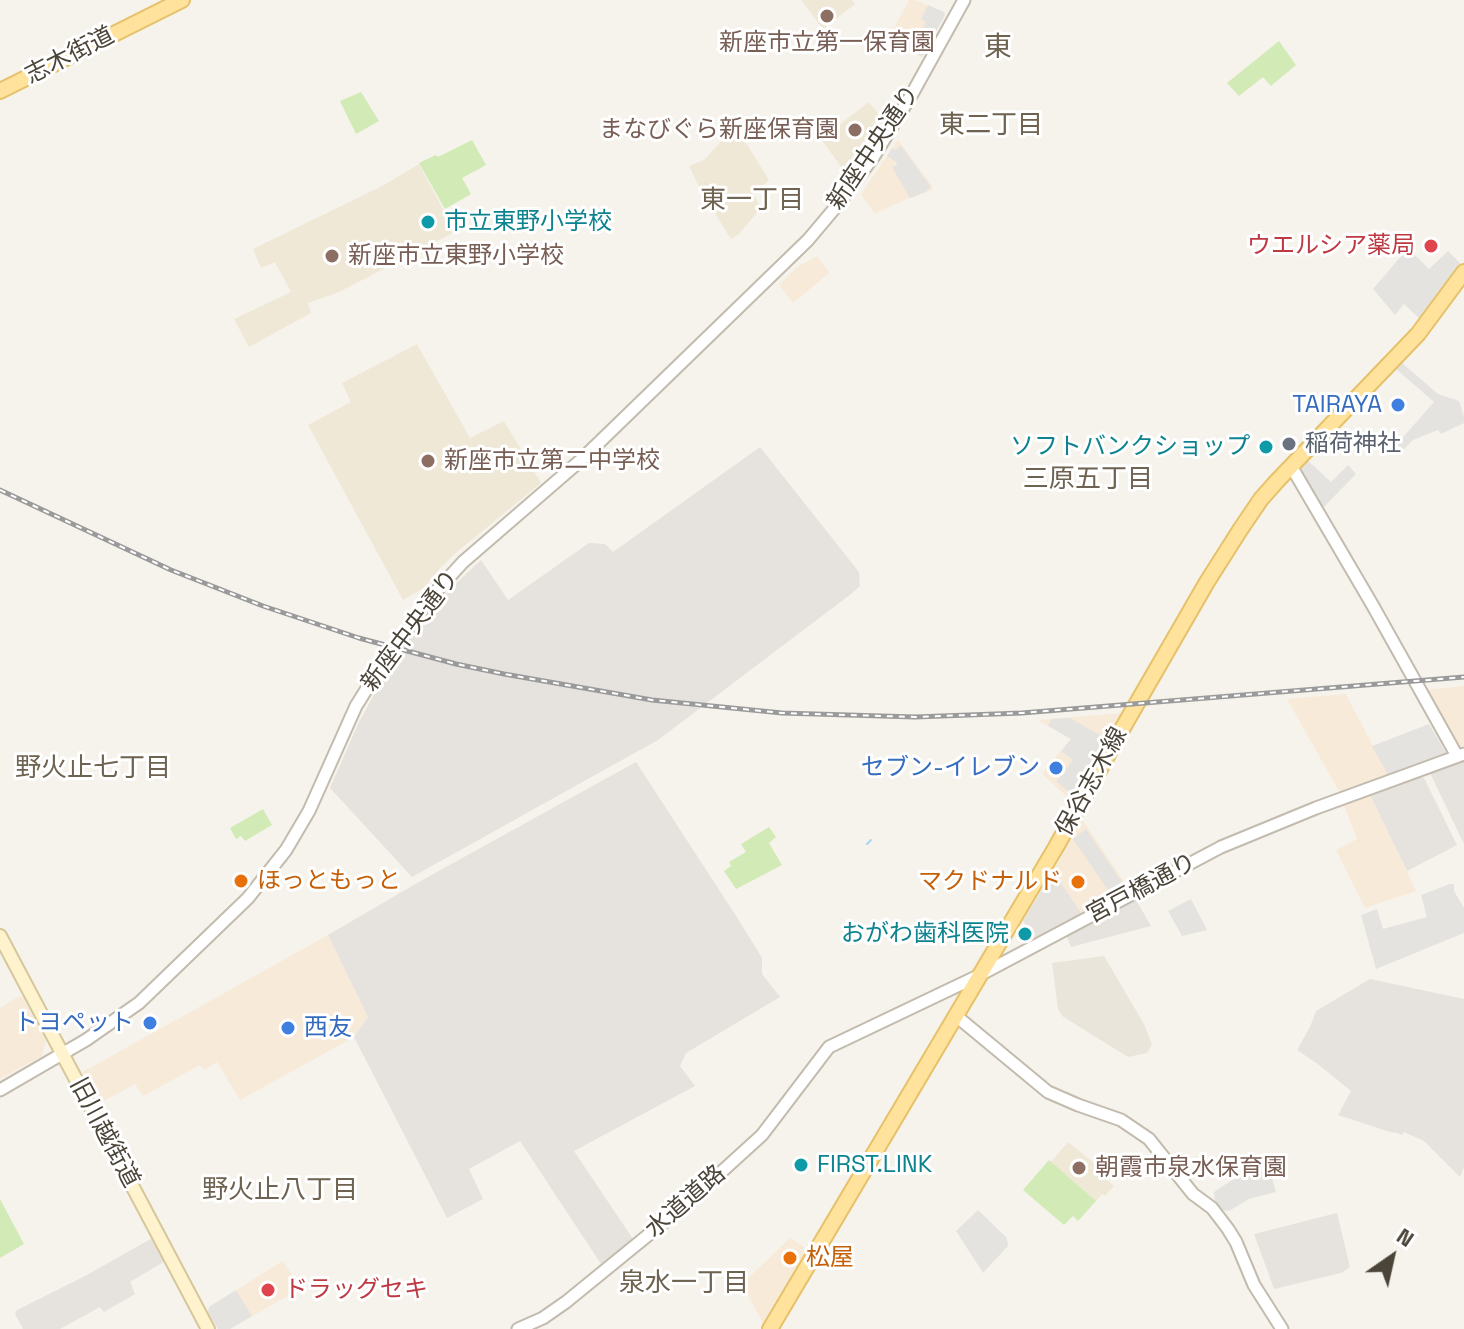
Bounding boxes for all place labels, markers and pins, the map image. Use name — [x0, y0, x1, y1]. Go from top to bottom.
marker: 新座市立第一保育園 — [818, 7, 836, 25]
place label: 新座市立第一保育園 — [719, 29, 935, 57]
place label: まなびぐら新座保育園 — [599, 116, 839, 144]
marker: まなびぐら新座保育園 — [846, 121, 864, 139]
place label: 市立東野小学校 — [444, 208, 612, 236]
marker: 市立東野小学校 — [419, 213, 437, 231]
place label: ウエルシア薬局 — [1247, 232, 1415, 260]
marker: ウエルシア薬局 — [1422, 237, 1440, 255]
place label: 新座市立東野小学校 — [348, 242, 564, 270]
marker: 新座市立東野小学校 — [323, 247, 341, 265]
place label: TAIRAYA — [1292, 391, 1382, 419]
marker: TAIRAYA — [1389, 396, 1407, 414]
place label: 稲荷神社 — [1305, 430, 1401, 458]
place label: ソフトバンクショップ — [1010, 433, 1250, 461]
marker: 稲荷神社 — [1280, 435, 1298, 453]
marker: ソフトバンクショップ — [1257, 438, 1275, 456]
place label: 新座市立第二中学校 — [444, 447, 660, 475]
marker: 新座市立第二中学校 — [419, 452, 437, 470]
place label: セブン-イレブン — [861, 754, 1040, 782]
marker: セブン-イレブン — [1047, 759, 1065, 777]
place label: ほっともっと — [257, 867, 401, 895]
place label: マクドナルド — [918, 868, 1062, 896]
marker: ほっともっと — [232, 872, 250, 890]
marker: マクドナルド — [1069, 873, 1087, 891]
place label: おがわ歯科医院 — [841, 920, 1009, 948]
marker: おがわ歯科医院 — [1016, 925, 1034, 943]
place label: トヨペット — [14, 1009, 134, 1037]
marker: トヨペット — [141, 1014, 159, 1032]
place label: 西友 — [304, 1014, 352, 1042]
marker: 西友 — [279, 1019, 297, 1037]
place label: FIRST.LINK — [817, 1151, 932, 1179]
place label: 朝霞市泉水保育園 — [1095, 1154, 1287, 1182]
marker: FIRST.LINK — [792, 1156, 810, 1174]
marker: 朝霞市泉水保育園 — [1070, 1159, 1088, 1177]
place label: 松屋 — [806, 1244, 854, 1272]
marker: 松屋 — [781, 1249, 799, 1267]
place label: ドラッグセキ — [284, 1276, 428, 1304]
marker: ドラッグセキ — [259, 1281, 277, 1299]

